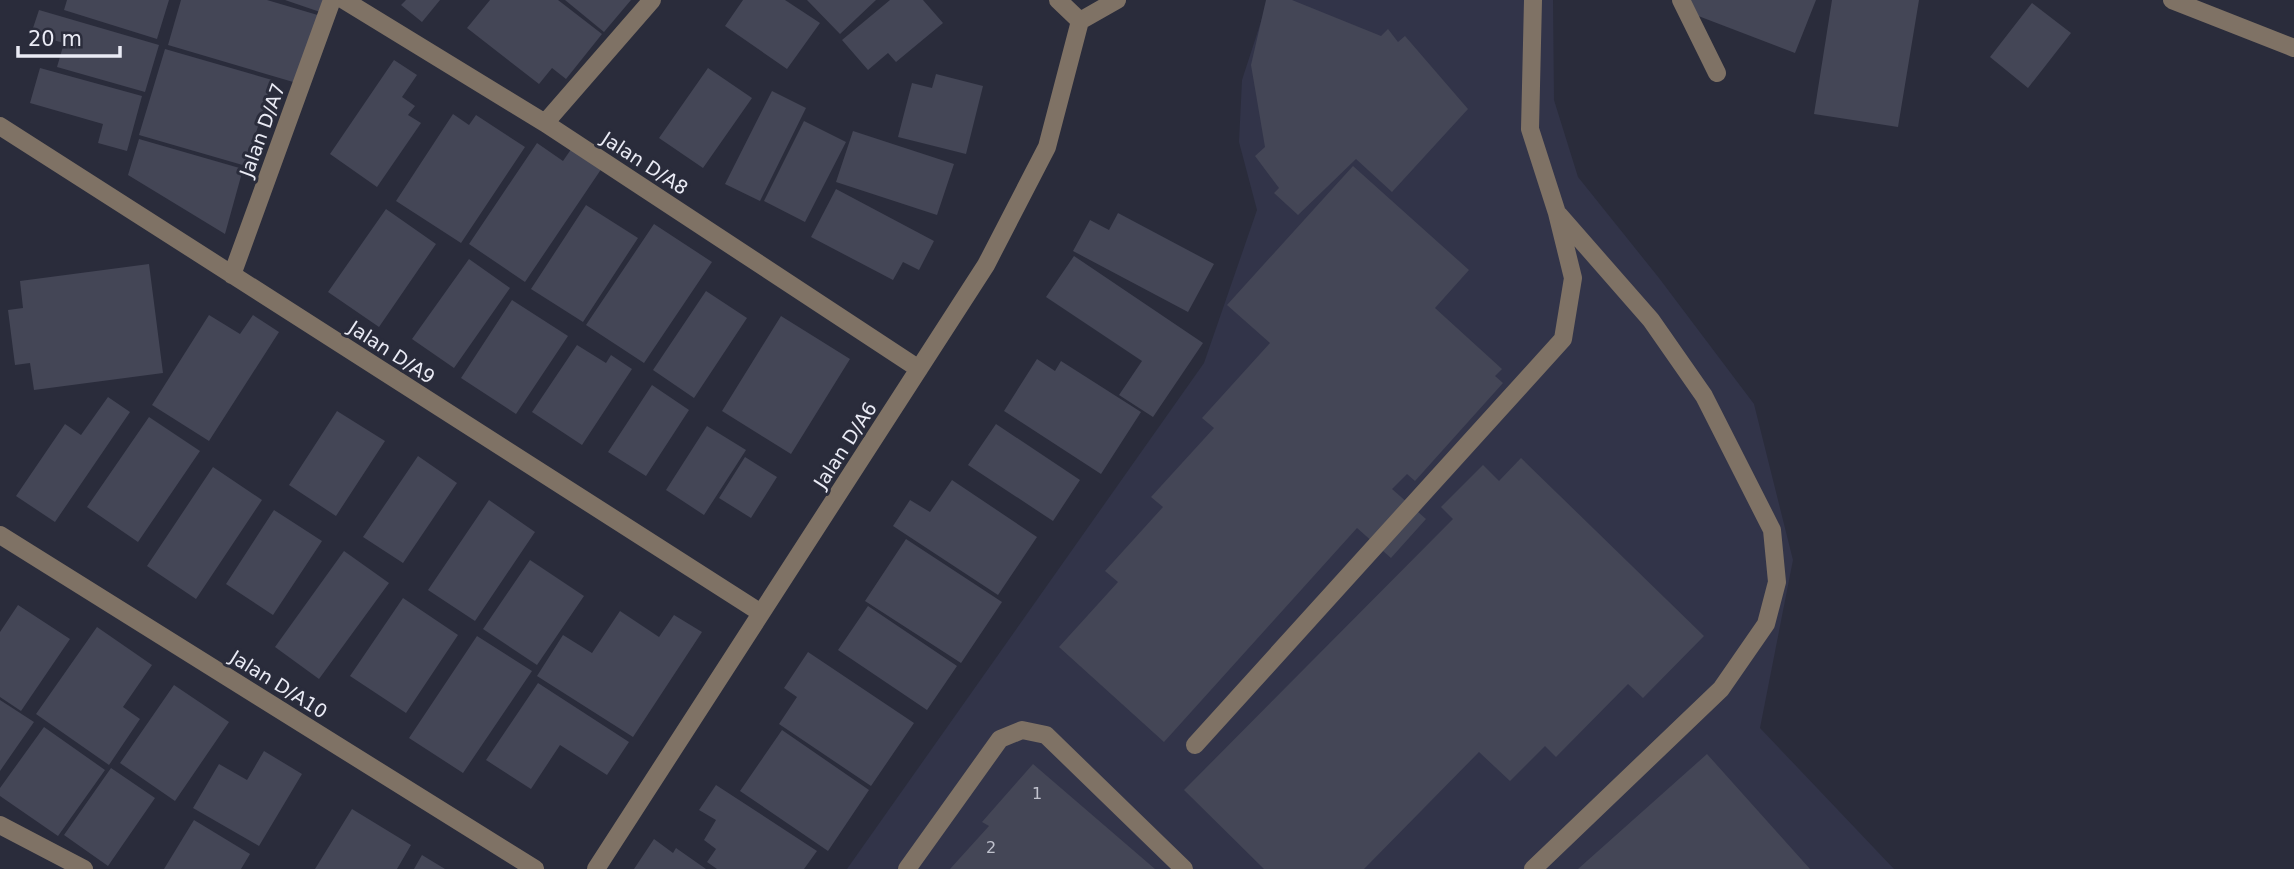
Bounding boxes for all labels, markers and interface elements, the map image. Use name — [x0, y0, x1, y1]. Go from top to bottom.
scale bar — [18, 14, 119, 58]
text: 20 m — [28, 27, 82, 51]
street label: Jalan D/A7 — [234, 80, 289, 181]
street label: Jalan D/A8 — [597, 126, 692, 199]
street label: Jalan D/A9 — [344, 315, 439, 388]
street label: Jalan D/A6 — [808, 398, 881, 493]
street label: Jalan D/A10 — [225, 645, 332, 723]
house number: 1 — [1032, 784, 1042, 803]
house number: 2 — [986, 838, 996, 857]

